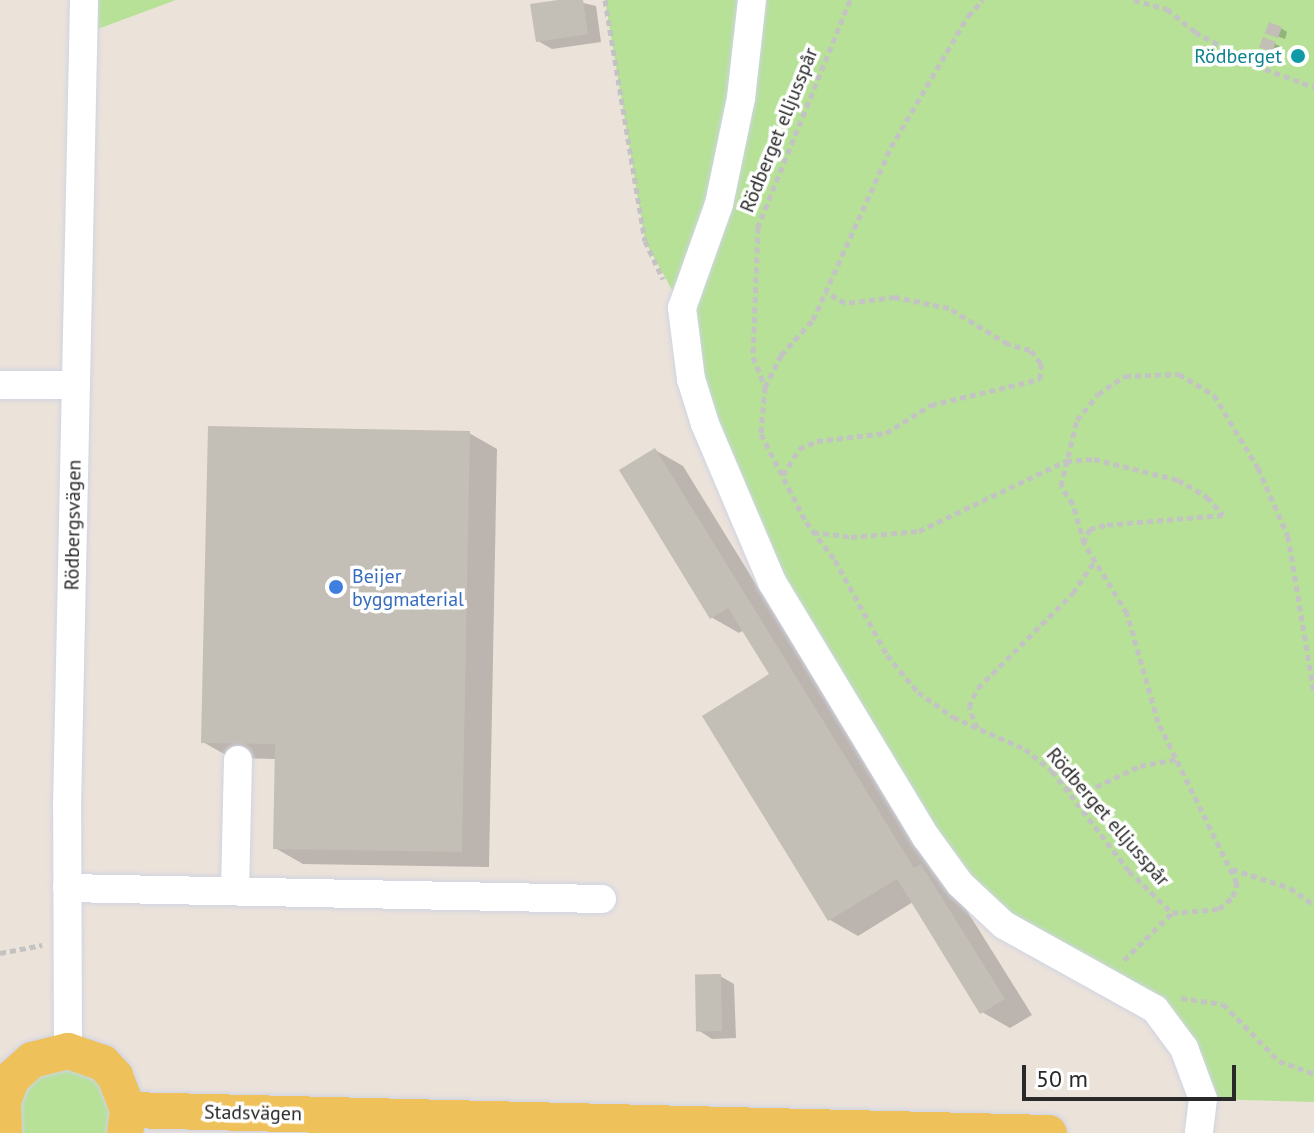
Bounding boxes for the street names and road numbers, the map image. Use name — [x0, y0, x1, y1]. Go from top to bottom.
street label: Rödberget elljusspår — [735, 44, 823, 216]
street label: Rödbergsvägen — [60, 459, 86, 591]
street label: Rödberget elljusspår — [1041, 743, 1175, 891]
street label: Stadsvägen — [204, 1100, 302, 1126]

